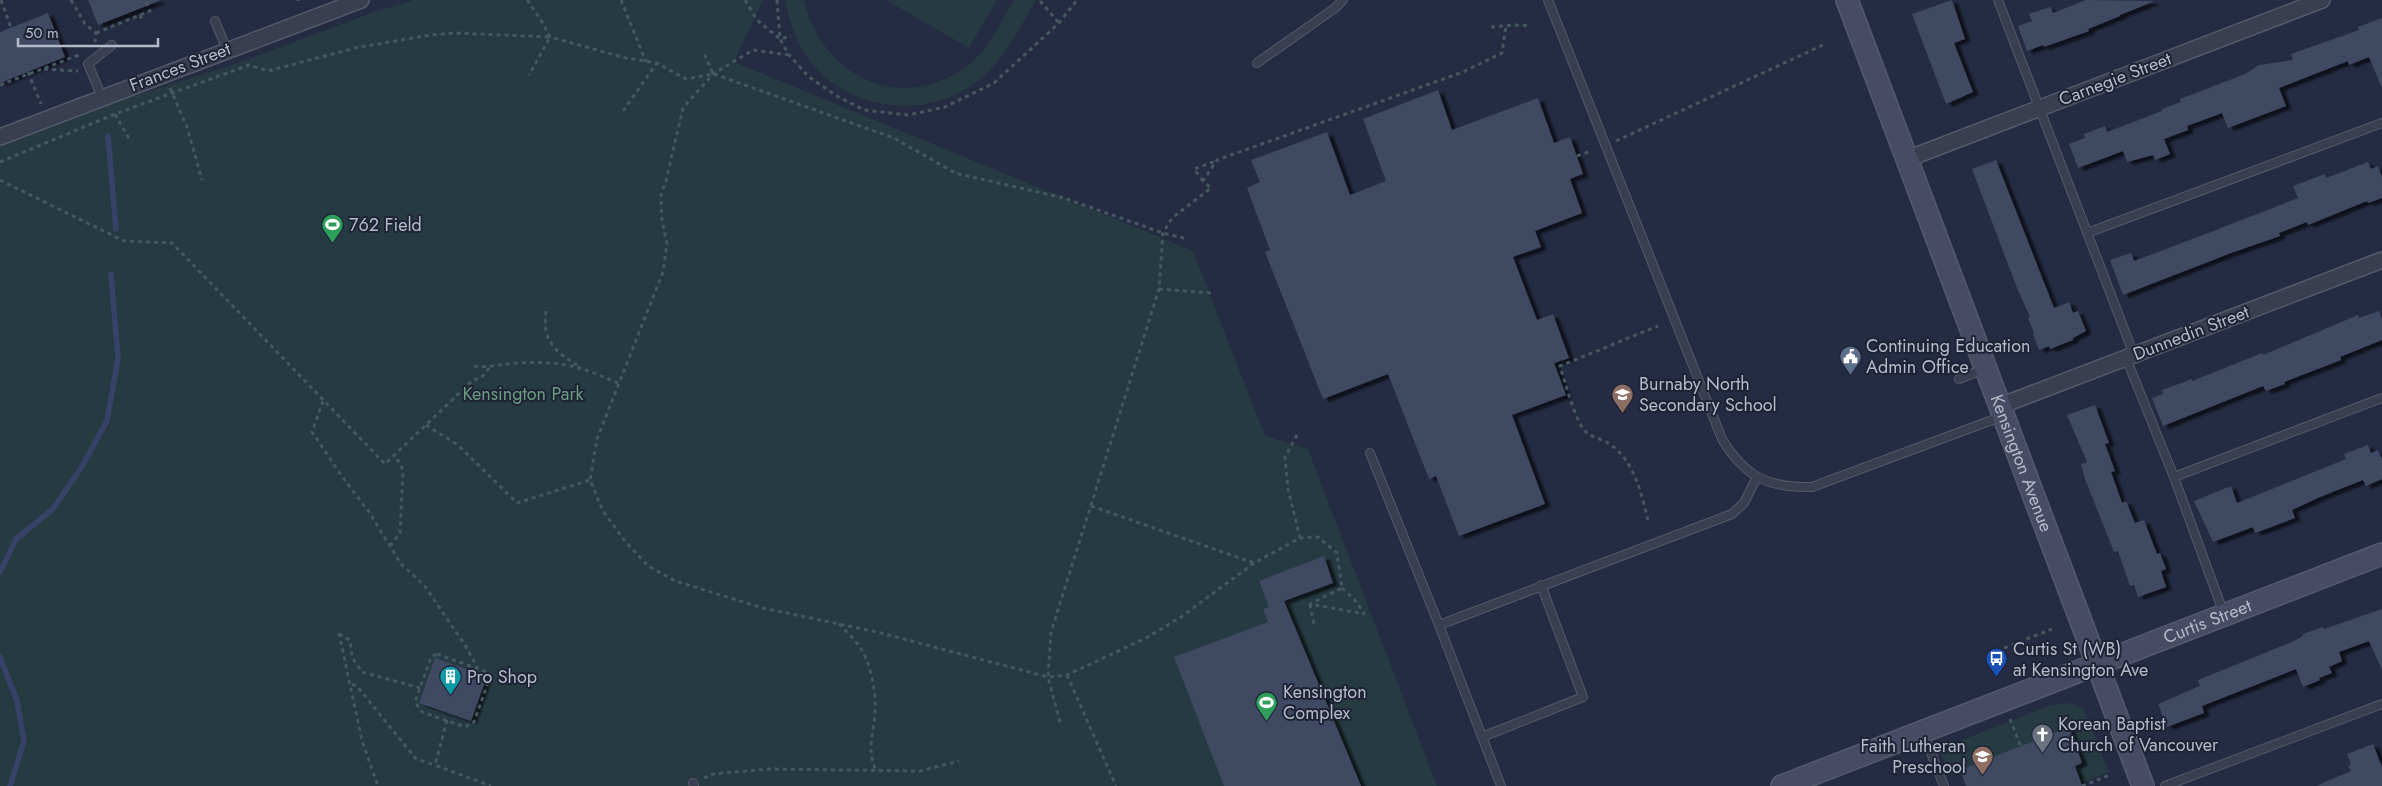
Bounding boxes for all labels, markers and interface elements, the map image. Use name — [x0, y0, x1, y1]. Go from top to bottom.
scale bar — [18, 15, 158, 47]
text: 50 m — [25, 22, 59, 44]
street label: Frances Street — [126, 36, 235, 98]
street label: Carnegie Street — [2055, 45, 2176, 112]
place label: 762 Field — [349, 212, 422, 238]
sports icon: 762 Field — [321, 213, 345, 244]
street label: Dunnedin Street — [2129, 299, 2254, 367]
place label: Continuing Education Admin Office — [1866, 333, 2030, 380]
public building icon: Continuing Education Admin Office — [1838, 344, 1862, 375]
place label: Burnaby North Secondary School — [1639, 371, 1777, 418]
park label: Kensington Park — [462, 381, 584, 407]
school or university icon: Burnaby North Secondary School — [1611, 382, 1635, 413]
street label: Kensington Avenue — [1984, 391, 2059, 536]
street label: Curtis Street — [2159, 592, 2256, 650]
place label: Curtis St (WB) at Kensington Ave — [2013, 636, 2148, 683]
bus stop icon: Curtis St (WB) at Kensington Ave — [1985, 647, 2009, 678]
place label: Pro Shop — [467, 664, 537, 690]
building icon: Pro Shop — [439, 665, 463, 696]
place label: Kensington Complex — [1283, 679, 1367, 726]
sports icon: Kensington Complex — [1255, 690, 1279, 721]
place label: Korean Baptist Church of Vancouver — [2058, 711, 2219, 758]
church icon: Korean Baptist Church of Vancouver — [2030, 722, 2054, 753]
place label: Faith Lutheran Preschool — [1861, 733, 1966, 780]
school or university icon: Faith Lutheran Preschool — [1970, 744, 1994, 775]

